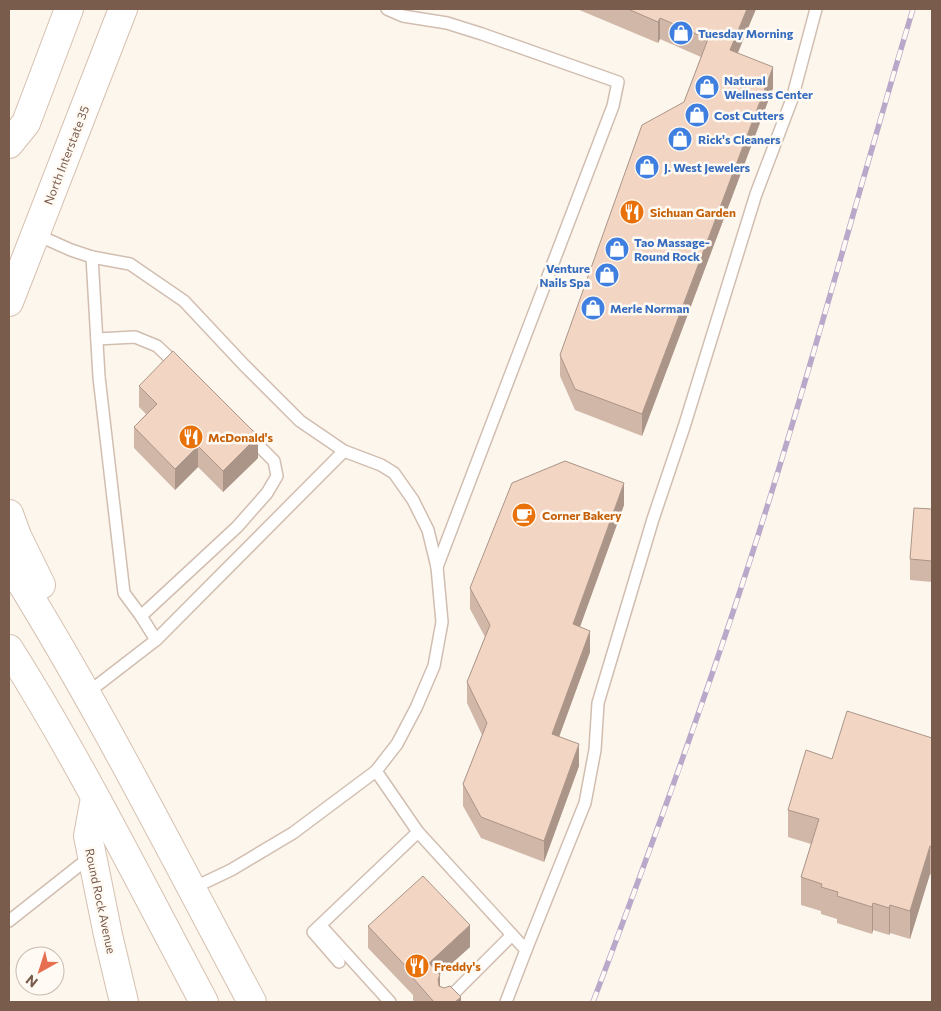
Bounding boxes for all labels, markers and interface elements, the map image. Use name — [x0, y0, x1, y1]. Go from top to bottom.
shop icon: Tuesday Morning — [668, 20, 694, 46]
place label: Tuesday Morning — [698, 26, 794, 40]
place label: Natural Wellness Center — [724, 73, 813, 101]
shop icon: Natural Wellness Center — [694, 74, 720, 100]
shop icon: Cost Cutters — [684, 102, 710, 128]
street label: North Interstate 35 — [41, 103, 91, 206]
place label: Cost Cutters — [714, 108, 784, 122]
shop icon: Rick's Cleaners — [667, 126, 693, 152]
place label: Rick's Cleaners — [698, 132, 781, 146]
shop icon: J. West Jewelers — [634, 154, 660, 180]
place label: J. West Jewelers — [664, 160, 751, 175]
restaurant icon: Sichuan Garden — [619, 199, 645, 225]
place label: Sichuan Garden — [650, 205, 736, 219]
place label: Tao Massage- Round Rock — [634, 235, 710, 263]
shop icon: Tao Massage- Round Rock — [604, 236, 630, 262]
place label: Venture Nails Spa — [540, 261, 590, 289]
shop icon: Venture Nails Spa — [594, 262, 620, 288]
shop icon: Merle Norman — [580, 295, 606, 321]
place label: Merle Norman — [610, 301, 690, 315]
restaurant icon: McDonald's — [178, 424, 204, 450]
place label: McDonald's — [208, 430, 274, 444]
cafe icon: Corner Bakery — [511, 502, 537, 528]
place label: Corner Bakery — [542, 508, 622, 522]
street label: Round Rock Avenue — [83, 847, 119, 955]
north arrow — [15, 946, 65, 996]
restaurant icon: Freddy's — [404, 953, 430, 979]
place label: Freddy's — [434, 959, 481, 973]
text: N — [22, 972, 41, 991]

